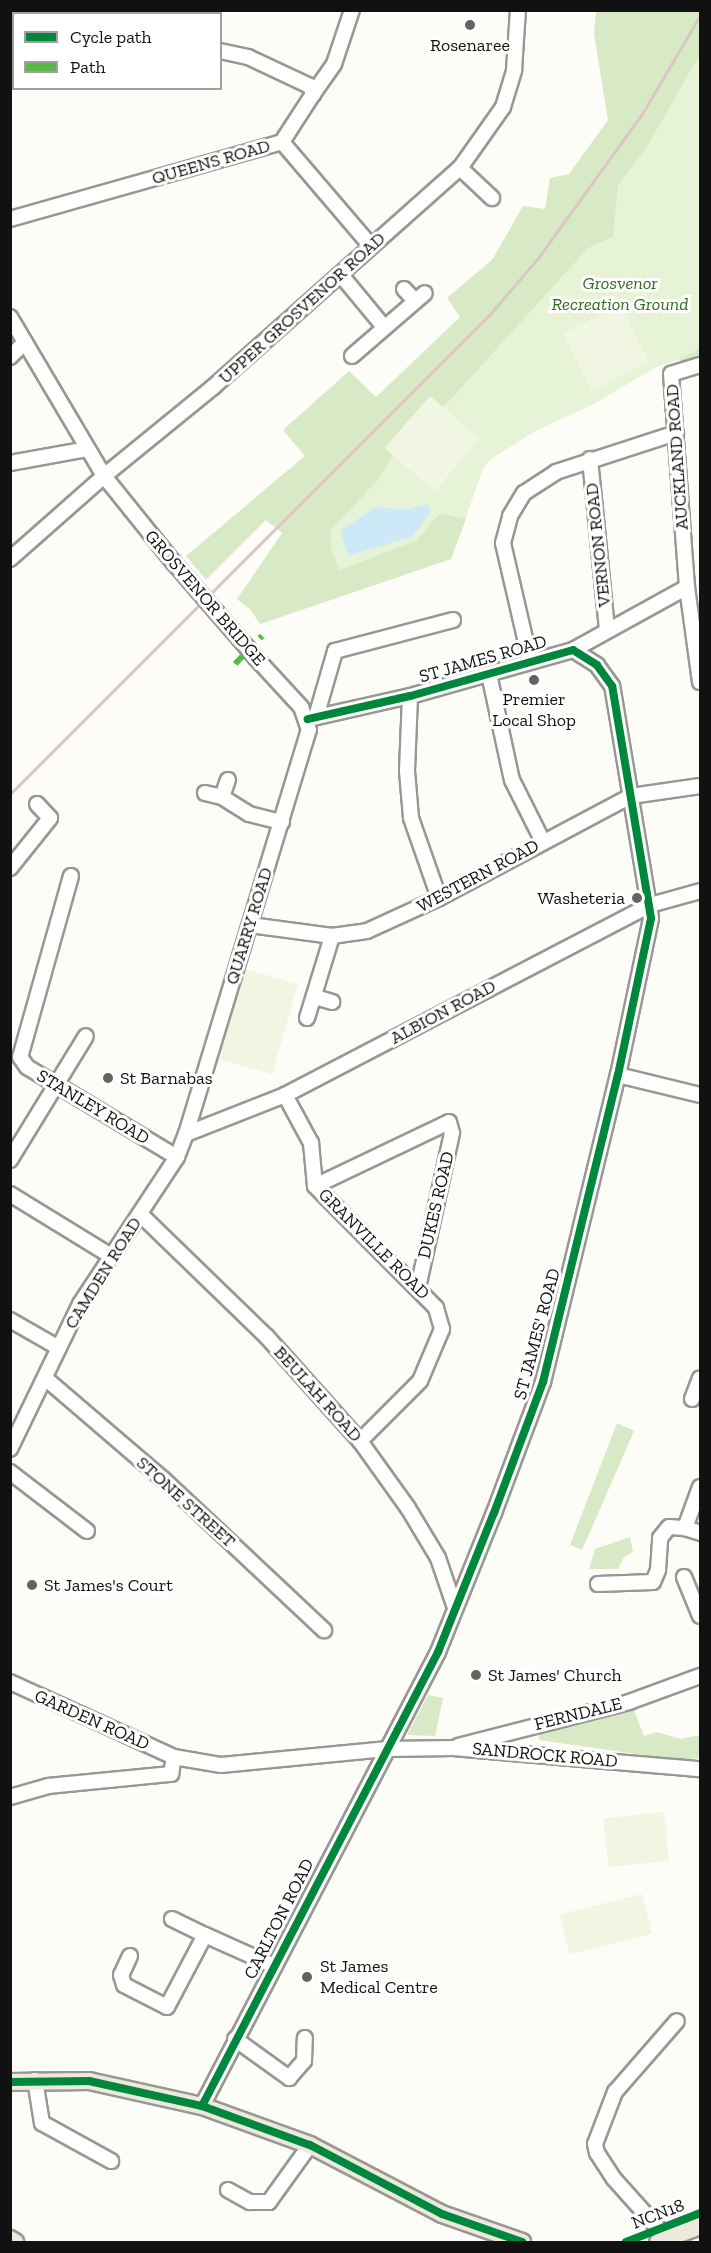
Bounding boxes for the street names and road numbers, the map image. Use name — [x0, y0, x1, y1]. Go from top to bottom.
street label: QUEENS ROAD — [149, 135, 273, 189]
street label: UPPER GROSVENOR ROAD — [214, 228, 390, 388]
street label: AUCKLAND ROAD — [661, 383, 693, 531]
street label: VERNON ROAD — [581, 482, 615, 608]
street label: GROSVENOR BRIDGE — [140, 526, 270, 670]
street label: ST JAMES ROAD — [417, 630, 549, 688]
street label: WESTERN ROAD — [413, 835, 543, 917]
street label: QUARRY ROAD — [221, 865, 277, 987]
street label: ALBION ROAD — [387, 975, 499, 1049]
street label: STANLEY ROAD — [33, 1065, 153, 1149]
street label: DUKES ROAD — [413, 1149, 459, 1261]
street label: GRANVILLE ROAD — [314, 1184, 434, 1304]
street label: CAMDEN ROAD — [60, 1213, 146, 1333]
street label: ST JAMES' ROAD — [509, 1266, 565, 1402]
street label: BEULAH ROAD — [269, 1342, 367, 1446]
street label: STONE STREET — [132, 1452, 240, 1552]
street label: GARDEN ROAD — [31, 1685, 153, 1755]
street label: FERNDALE — [532, 1693, 624, 1735]
street label: SANDROCK ROAD — [471, 1738, 619, 1772]
street label: CARLTON ROAD — [239, 1855, 319, 1983]
street label: NCN18 — [629, 2194, 687, 2234]

